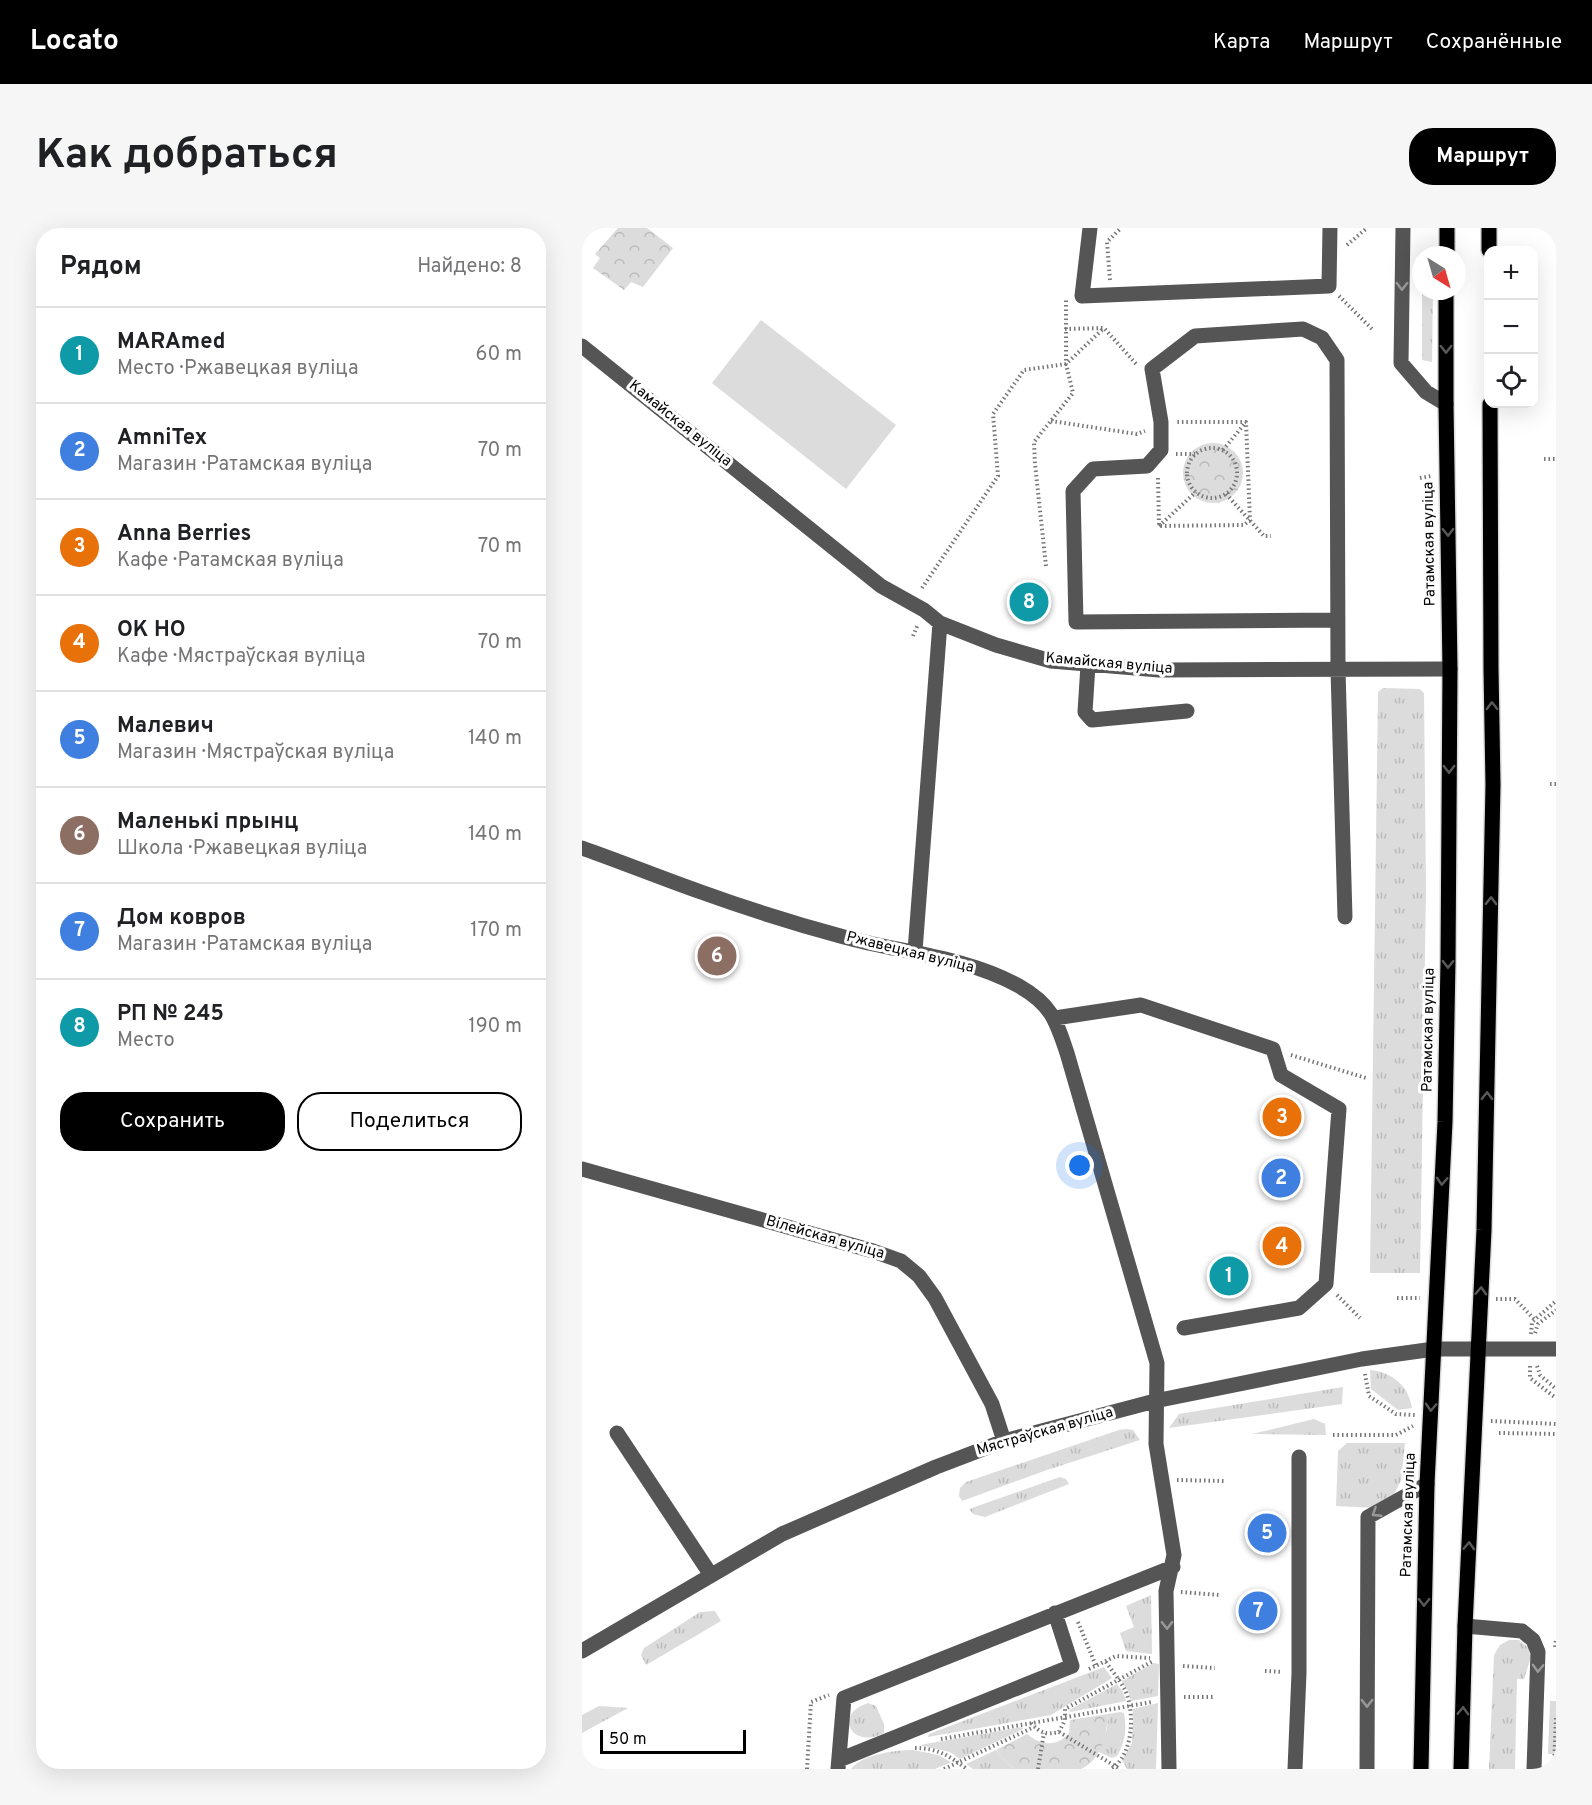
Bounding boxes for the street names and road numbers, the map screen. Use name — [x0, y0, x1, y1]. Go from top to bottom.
street label: Камайская вуліца — [625, 377, 735, 471]
street label: Ратамская вуліца — [1419, 482, 1441, 606]
street label: Камайская вуліца — [1045, 649, 1173, 679]
street label: Ржавецкая вуліца — [844, 928, 976, 978]
street label: Ратамская вуліца — [1418, 968, 1440, 1092]
street label: Вілейская вуліца — [764, 1212, 886, 1264]
street label: Мястраўская вуліца — [975, 1403, 1115, 1461]
street label: Ратамская вуліца — [1397, 1452, 1421, 1578]

